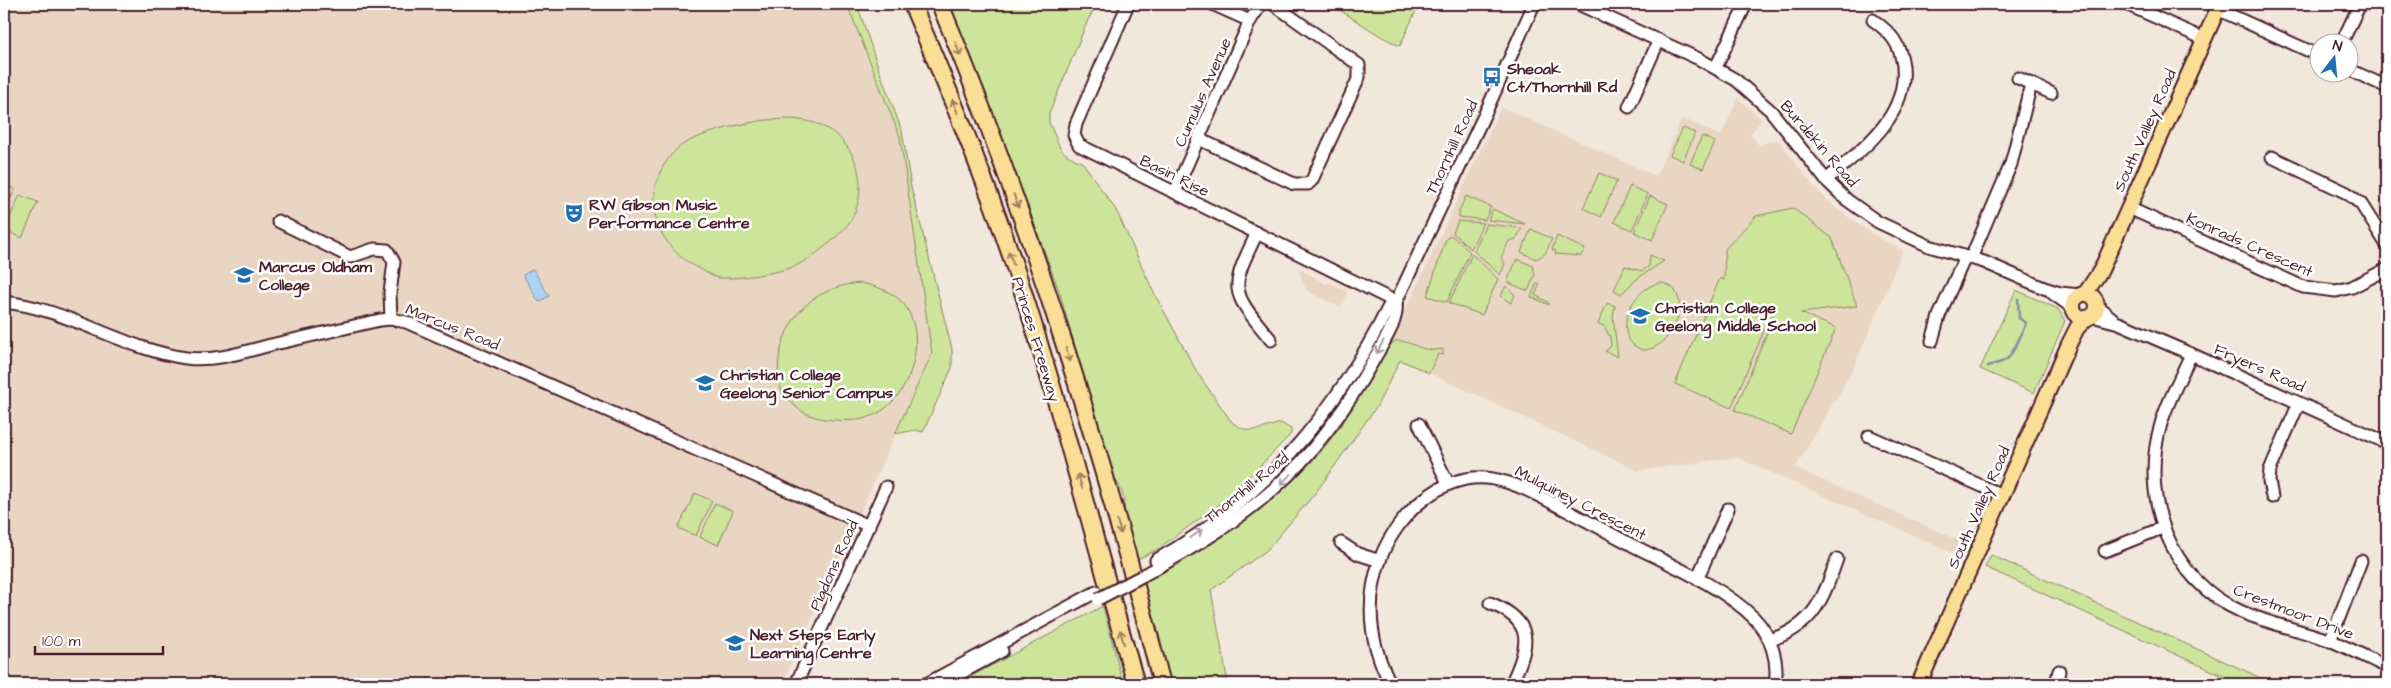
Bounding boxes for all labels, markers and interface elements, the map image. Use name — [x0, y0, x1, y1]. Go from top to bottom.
north arrow — [2308, 32, 2358, 82]
street label: Cumulus Avenue — [1169, 34, 1237, 150]
text: N — [2330, 36, 2344, 57]
one-way arrow — [954, 41, 963, 56]
place label: Sheoak Ct/Thornhill Rd — [1506, 58, 1618, 98]
bus stop icon: Sheoak Ct/Thornhill Rd — [1481, 66, 1503, 88]
street label: South Valley Road — [2108, 66, 2183, 196]
street label: Burdekin Road — [1775, 95, 1863, 192]
street label: Thornhill Road — [1420, 96, 1483, 198]
one-way arrow — [950, 99, 959, 114]
street label: Basin Rise — [1136, 150, 1213, 202]
one-way arrow — [1012, 193, 1021, 208]
place label: RW Gibson Music Performance Centre — [589, 194, 750, 234]
theatre icon: RW Gibson Music Performance Centre — [563, 202, 585, 224]
street label: Konrads Crescent — [2183, 207, 2317, 283]
one-way arrow — [1006, 251, 1015, 267]
place label: Marcus Oldham College — [259, 256, 372, 298]
school or university icon: Marcus Oldham College — [233, 264, 255, 286]
street label: Princes Freeway — [1006, 274, 1066, 405]
place label: Christian College Geelong Middle School — [1655, 297, 1817, 339]
street label: Marcus Road — [402, 298, 503, 356]
school or university icon: Christian College Geelong Middle School — [1629, 305, 1651, 327]
street label: Fryers Road — [2210, 338, 2309, 399]
one-way arrow — [1375, 339, 1384, 354]
one-way arrow — [1064, 346, 1073, 362]
place label: Christian College Geelong Senior Campus — [720, 364, 893, 406]
school or university icon: Christian College Geelong Senior Campus — [694, 372, 716, 394]
street label: South Valley Road — [1942, 443, 2017, 573]
street label: Thornhill Road — [1200, 447, 1293, 528]
street label: Mulquiney Crescent — [1511, 460, 1650, 547]
one-way arrow — [1074, 473, 1084, 489]
one-way arrow — [1280, 473, 1293, 485]
street label: Pigdons Road — [804, 517, 865, 615]
one-way arrow — [1115, 519, 1124, 535]
one-way arrow — [1189, 529, 1203, 539]
street label: Crestmoor Drive — [2230, 579, 2357, 645]
scale bar — [35, 623, 162, 655]
place label: Next Steps Early Learning Centre — [750, 624, 876, 666]
one-way arrow — [1117, 630, 1127, 646]
text: 100 m — [42, 631, 81, 652]
school or university icon: Next Steps Early Learning Centre — [724, 632, 746, 654]

